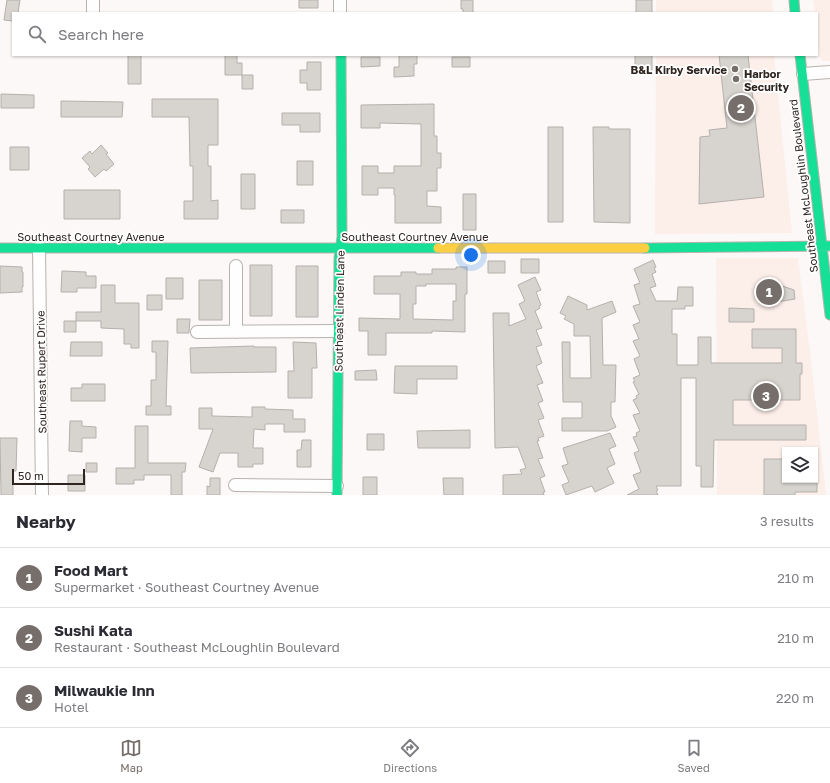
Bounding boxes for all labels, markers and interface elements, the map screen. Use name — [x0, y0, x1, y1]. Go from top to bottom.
search box — [12, 12, 818, 56]
icon: search — [26, 23, 48, 45]
text: Search here — [58, 25, 144, 43]
place label: B&L Kirby Service — [630, 63, 727, 76]
marker: B&L Kirby Service — [730, 64, 740, 74]
place label: Harbor Security — [744, 67, 790, 93]
marker: Harbor Security — [731, 74, 741, 84]
pin: 2 — [728, 93, 754, 123]
street label: Southeast McLoughlin Boulevard — [786, 99, 820, 273]
street label: Southeast Courtney Avenue — [17, 230, 165, 243]
street label: Southeast Courtney Avenue — [341, 230, 489, 243]
your location — [461, 245, 481, 265]
street label: Southeast Linden Lane — [331, 250, 347, 372]
pin: 1 — [756, 277, 782, 307]
street label: Southeast Rupert Drive — [33, 310, 49, 434]
pin: 3 — [753, 381, 779, 411]
map controls — [782, 447, 818, 483]
button: layers — [782, 447, 818, 483]
scale bar — [12, 467, 85, 486]
text: 50 m — [18, 469, 44, 482]
text: Nearby — [16, 511, 76, 532]
text: 3 results — [760, 513, 814, 529]
text: Food Mart — [54, 561, 128, 579]
text: 1 — [26, 570, 32, 586]
text: 210 m — [777, 570, 814, 586]
text: Supermarket · Southeast Courtney Avenue — [54, 579, 319, 595]
text: Sushi Kata — [54, 621, 132, 639]
text: 2 — [25, 630, 33, 646]
text: 210 m — [777, 630, 814, 646]
text: Restaurant · Southeast McLoughlin Boulevard — [54, 639, 340, 655]
text: Milwaukie Inn — [54, 681, 155, 699]
text: 3 — [25, 690, 33, 706]
text: 220 m — [776, 690, 814, 706]
text: Hotel — [54, 699, 89, 715]
tab: Map — [120, 737, 143, 774]
tab: Directions — [383, 737, 437, 774]
tab: Saved — [678, 737, 710, 774]

